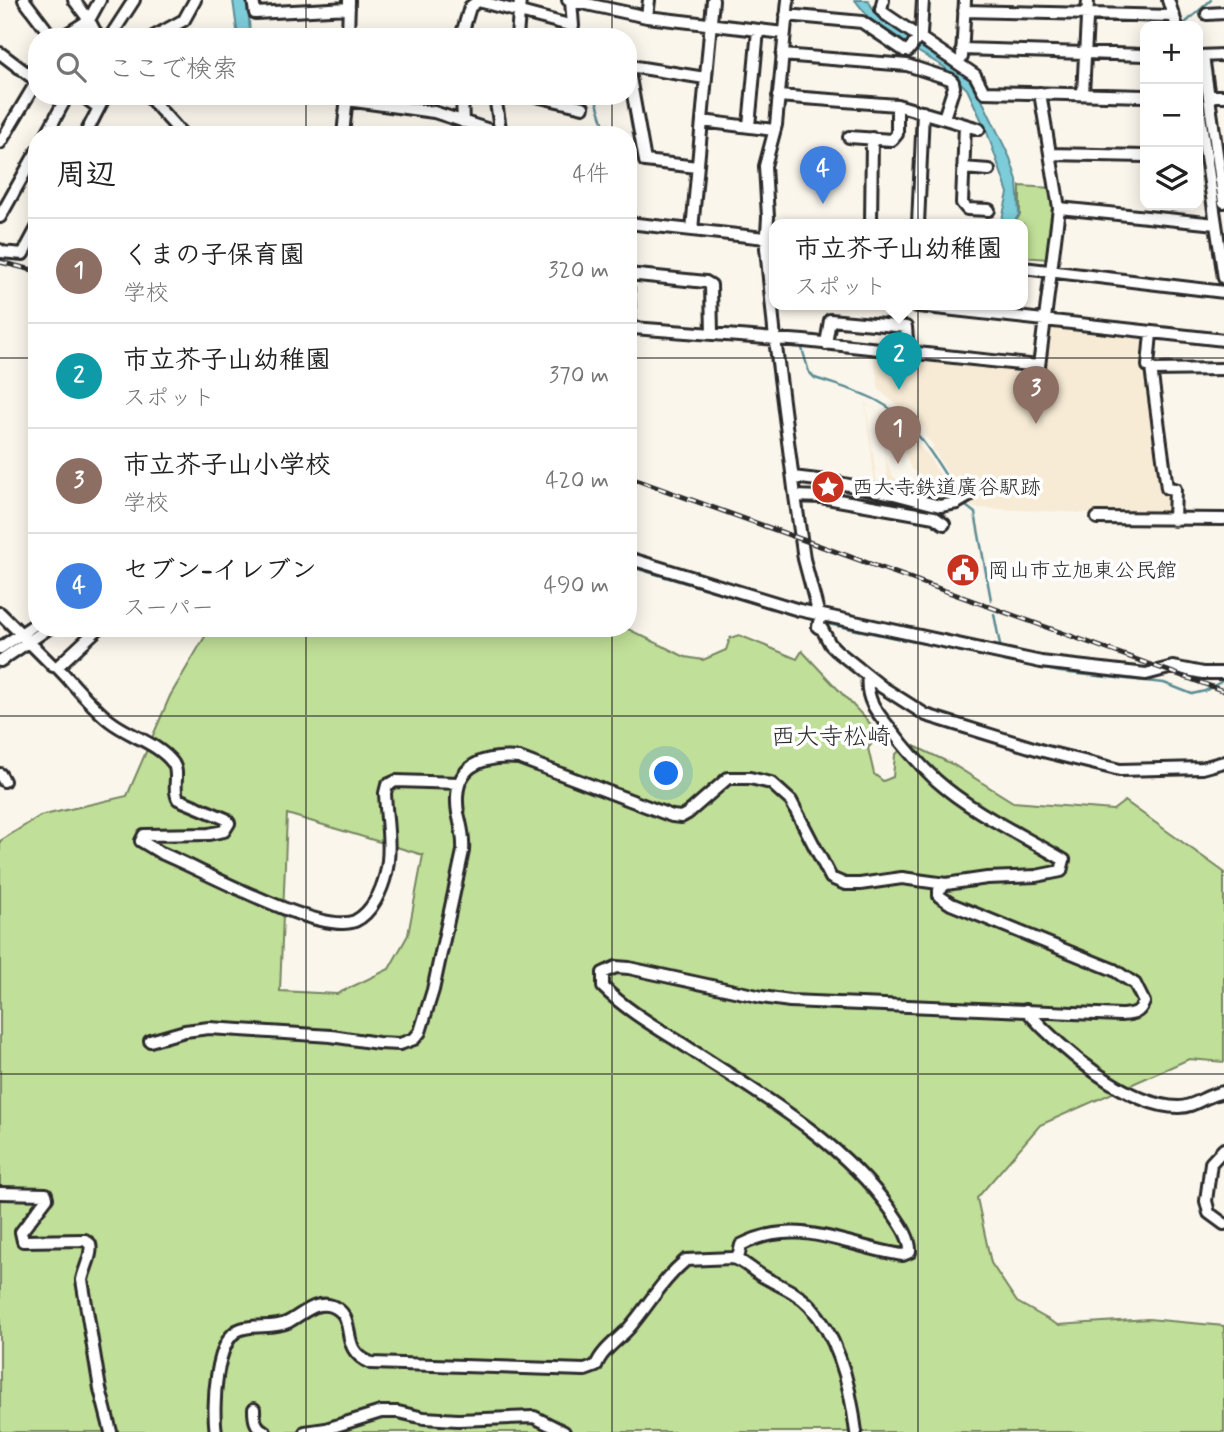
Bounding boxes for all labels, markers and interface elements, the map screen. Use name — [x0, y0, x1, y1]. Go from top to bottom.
map controls — [1140, 21, 1203, 210]
button: + — [1140, 21, 1203, 84]
search box — [28, 28, 637, 105]
icon: search — [52, 48, 90, 86]
text: ここで検索 — [108, 53, 238, 87]
button: − — [1140, 84, 1203, 147]
pin: 4 — [800, 146, 846, 204]
button: layers — [1140, 147, 1203, 210]
text: 周辺 — [56, 156, 116, 195]
text: 4件 — [573, 160, 609, 190]
popup — [769, 219, 1028, 310]
text: 市立芥子山幼稚園 — [794, 233, 1003, 267]
text: くまの子保育園 — [123, 239, 305, 273]
text: 1 — [74, 256, 84, 286]
text: 320 m — [548, 256, 609, 286]
text: スポット — [794, 273, 886, 303]
text: 学校 — [123, 279, 169, 309]
pin: 2 — [876, 332, 922, 390]
text: 市立芥子山幼稚園 — [123, 344, 331, 378]
text: 2 — [73, 361, 85, 391]
text: 370 m — [549, 361, 609, 391]
pin: 3 — [1013, 366, 1059, 424]
text: スポット — [123, 384, 215, 414]
pin: 1 — [875, 406, 921, 464]
text: 市立芥子山小学校 — [123, 449, 331, 483]
text: 3 — [74, 466, 84, 496]
text: 420 m — [545, 466, 609, 496]
place icon: 西大寺鉄道廣谷駅跡 — [809, 468, 847, 506]
place label: 西大寺鉄道廣谷駅跡 — [852, 474, 1041, 502]
text: 学校 — [123, 489, 169, 519]
public building icon: 岡山市立旭東公民館 — [944, 551, 982, 589]
text: セブン-イレブン — [123, 554, 317, 588]
place label: 岡山市立旭東公民館 — [988, 557, 1177, 585]
text: 4 — [72, 571, 86, 601]
text: 490 m — [544, 571, 609, 601]
text: スーパー — [123, 594, 214, 624]
district label: 西大寺松崎 — [771, 722, 891, 753]
your location — [649, 756, 683, 790]

